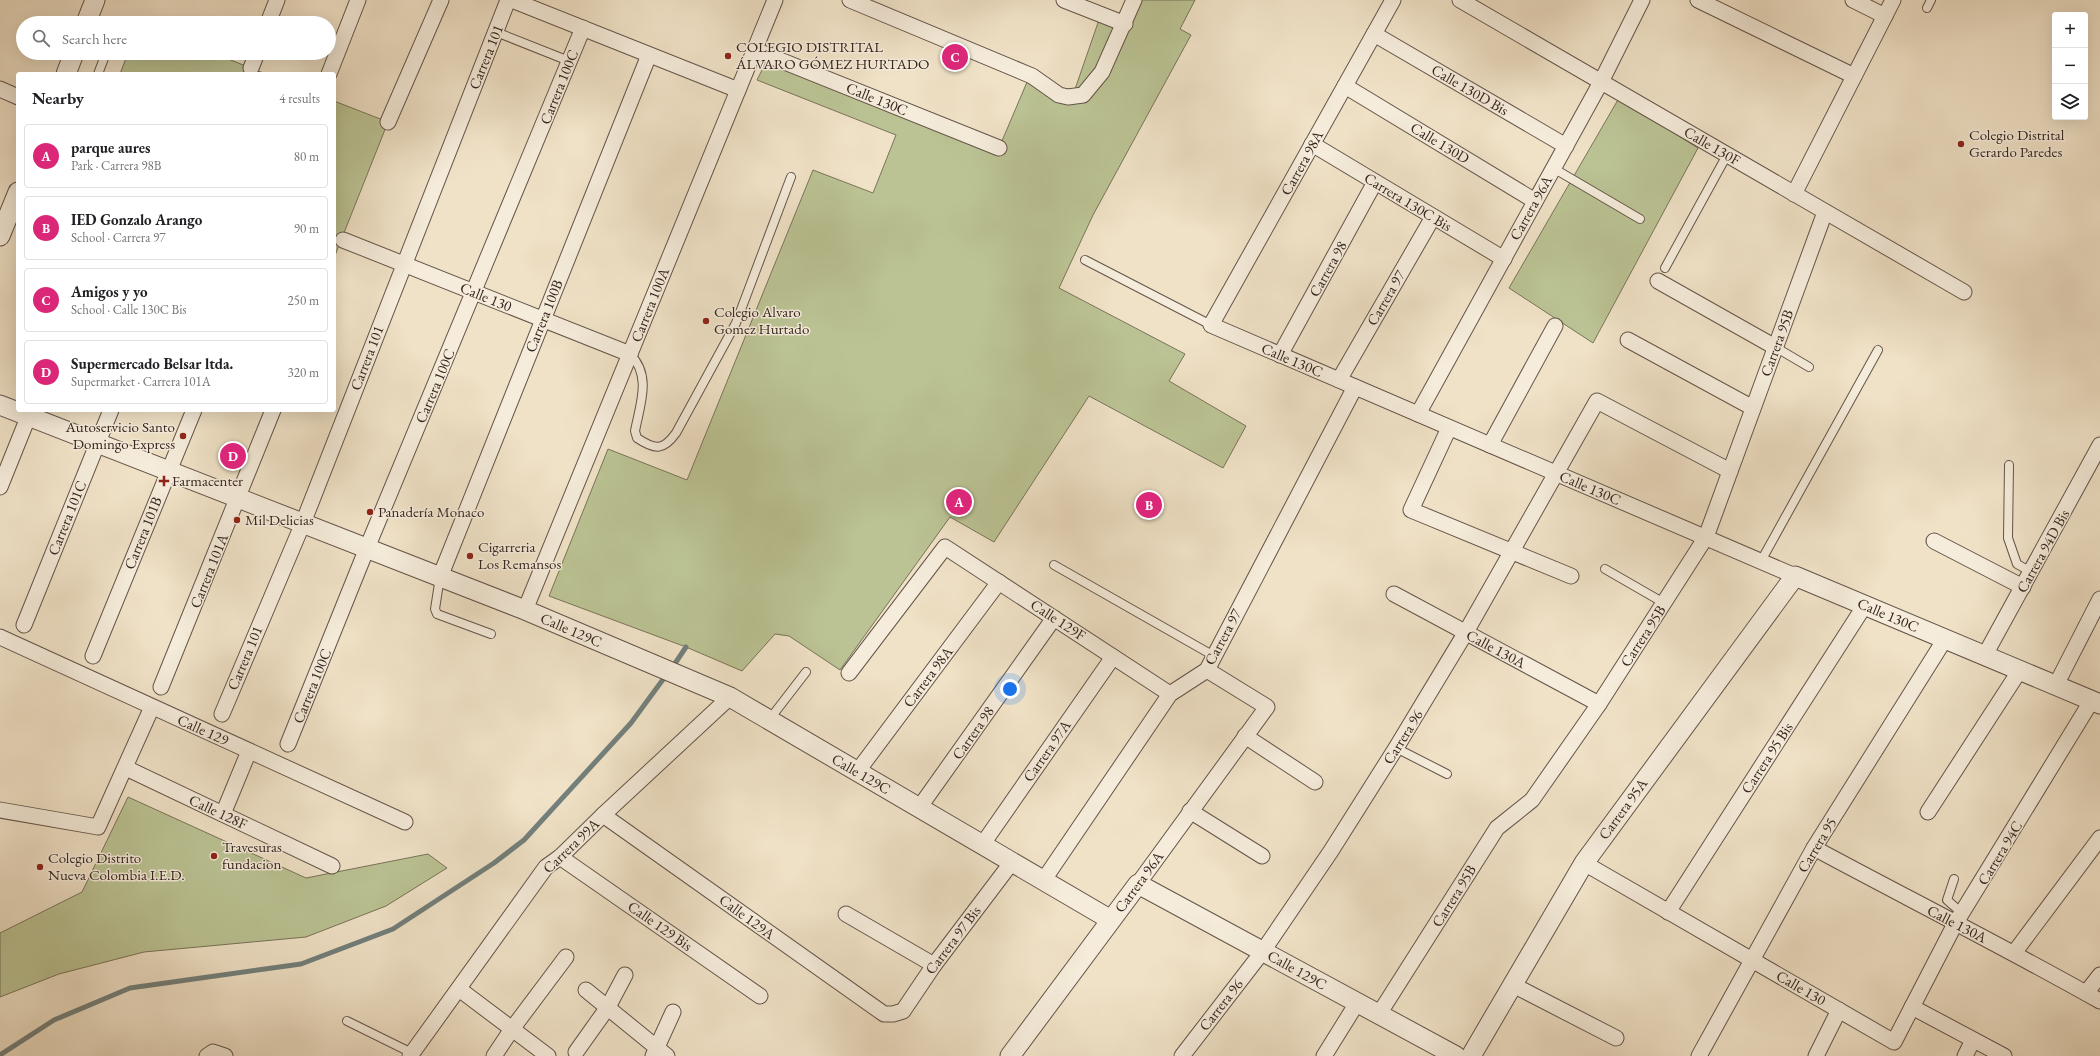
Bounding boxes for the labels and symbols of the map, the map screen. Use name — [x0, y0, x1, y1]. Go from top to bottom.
street label: Carrera 101 — [464, 22, 507, 92]
place label: COLEGIO DISTRITAL ÁLVARO GÓMEZ HURTADO — [735, 37, 930, 73]
pin: C — [942, 42, 968, 72]
street label: Carrera 100C — [535, 47, 582, 127]
marker: COLEGIO DISTRITAL ÁLVARO GÓMEZ HURTADO — [723, 51, 733, 61]
street label: Calle 130D Bis — [1428, 60, 1512, 119]
street label: Calle 130C — [844, 78, 911, 120]
street label: Calle 130D — [1407, 118, 1473, 168]
street label: Calle 130F — [1681, 122, 1744, 169]
place label: Colegio Distrital Gerardo Paredes — [1969, 125, 2065, 161]
street label: Carrera 98A — [1276, 126, 1327, 199]
marker: Colegio Distrital Gerardo Paredes — [1956, 139, 1966, 149]
street label: Carrera 130C Bis — [1361, 168, 1456, 235]
street label: Carrera 96A — [1505, 171, 1556, 244]
street label: Carrera 98 — [1304, 238, 1351, 300]
street label: Carrera 100A — [626, 264, 673, 345]
street label: Carrera 97 — [1362, 266, 1409, 329]
street label: Carrera 100B — [520, 276, 567, 355]
street label: Calle 130 — [457, 278, 515, 316]
place label: Colegio Alvaro Gomez Hurtado — [714, 302, 809, 338]
street label: Carrera 95B — [1756, 307, 1797, 379]
marker: Colegio Alvaro Gomez Hurtado — [701, 316, 711, 326]
street label: Carrera 101 — [345, 323, 388, 393]
street label: Calle 130C — [1259, 338, 1326, 381]
street label: Carrera 100C — [410, 346, 459, 426]
place label: Autoservicio Santo Domingo Express — [64, 417, 175, 453]
marker: Autoservicio Santo Domingo Express — [178, 431, 188, 441]
pin: D — [220, 441, 246, 471]
street label: Calle 130C — [1557, 466, 1624, 509]
place label: Farmacenter — [172, 471, 243, 490]
marker: Farmacenter — [159, 476, 169, 486]
street label: Carrera 101C — [43, 478, 90, 558]
pin: A — [946, 487, 972, 517]
pin: B — [1136, 490, 1162, 520]
street label: Carrera 101B — [119, 493, 166, 572]
place label: Panadería Monaco — [378, 502, 484, 521]
street label: Carrera 94D Bis — [2012, 506, 2073, 596]
marker: Panadería Monaco — [365, 507, 375, 517]
place label: Mil Delicias — [245, 510, 314, 529]
marker: Mil Delicias — [232, 515, 242, 525]
street label: Carrera 101A — [185, 530, 232, 611]
place label: Cigarreria Los Remansos — [478, 537, 561, 573]
marker: Cigarreria Los Remansos — [465, 551, 475, 561]
street label: Calle 130C — [1855, 593, 1922, 636]
street label: Calle 129F — [1027, 595, 1090, 645]
street label: Carrera 95B — [1616, 601, 1670, 670]
street label: Carrera 97 — [1200, 605, 1246, 668]
street label: Calle 129C — [538, 608, 605, 651]
street label: Carrera 101 — [222, 623, 267, 693]
street label: Calle 130A — [1463, 625, 1530, 672]
street label: Carrera 98A — [899, 642, 957, 711]
street label: Carrera 100C — [288, 646, 335, 726]
your location — [1000, 679, 1020, 699]
street label: Carrera 98 — [947, 702, 998, 763]
street label: Carrera 96 — [1378, 706, 1427, 768]
street label: Calle 129 — [175, 710, 232, 749]
street label: Carrera 97A — [1018, 716, 1075, 785]
street label: Carrera 95 Bis — [1736, 718, 1797, 797]
street label: Calle 129C — [828, 749, 894, 798]
street label: Carrera 95A — [1594, 774, 1652, 843]
street label: Calle 128F — [186, 790, 251, 833]
street label: Carrera 99A — [538, 814, 603, 877]
street label: Carrera 95 — [1793, 814, 1840, 876]
street label: Carrera 94C — [1973, 817, 2026, 888]
place label: Travesuras fundacion — [222, 837, 282, 873]
street label: Carrera 96A — [1110, 847, 1168, 916]
place label: Colegio Distrito Nueva Colombia I.E.D. — [48, 848, 185, 884]
marker: Travesuras fundacion — [209, 851, 219, 861]
street label: Carrera 95B — [1427, 861, 1480, 930]
marker: Colegio Distrito Nueva Colombia I.E.D. — [35, 862, 45, 872]
street label: Calle 129A — [716, 890, 780, 944]
street label: Calle 129 Bis — [624, 896, 696, 955]
street label: Calle 130A — [1924, 900, 1991, 947]
street label: Carrera 97 Bis — [921, 901, 985, 978]
street label: Calle 129C — [1264, 946, 1330, 994]
street label: Calle 130 — [1773, 966, 1830, 1009]
street label: Carrera 96 — [1194, 975, 1247, 1035]

